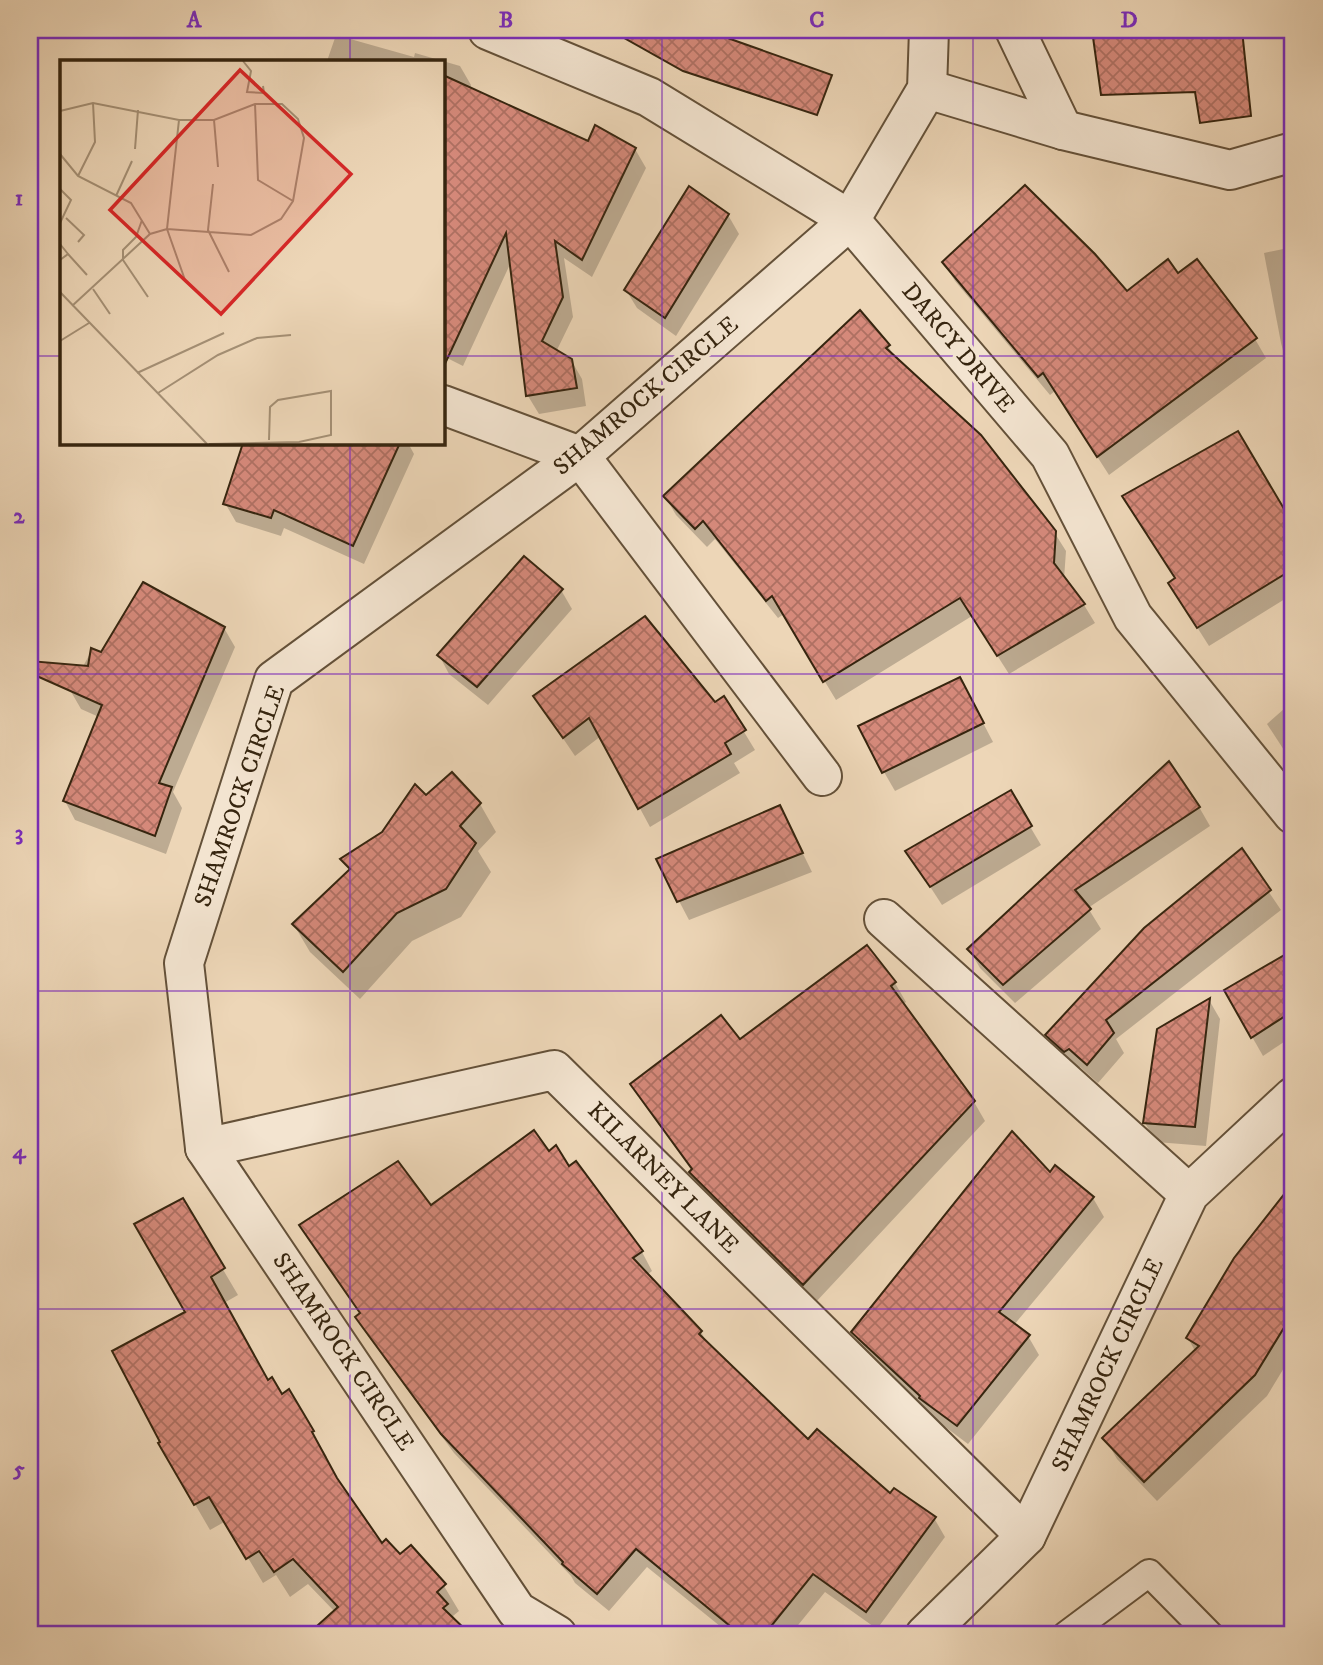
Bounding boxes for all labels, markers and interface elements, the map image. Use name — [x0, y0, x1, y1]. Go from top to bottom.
text: A — [186, 6, 203, 35]
text: B — [499, 6, 513, 35]
text: C — [809, 6, 825, 35]
text: D — [1120, 6, 1138, 35]
inset map — [60, 60, 444, 444]
text: 1 — [15, 184, 23, 213]
street label: DARCY DRIVE — [895, 277, 1021, 419]
street label: SHAMROCK CIRCLE — [547, 310, 745, 482]
text: 2 — [13, 502, 25, 531]
street label: SHAMROCK CIRCLE — [188, 681, 292, 911]
text: 3 — [15, 819, 23, 848]
street label: KILARNEY LANE — [581, 1096, 745, 1260]
text: 4 — [12, 1137, 27, 1166]
street label: SHAMROCK CIRCLE — [266, 1247, 420, 1457]
street label: SHAMROCK CIRCLE — [1045, 1253, 1171, 1477]
text: 5 — [12, 1455, 25, 1484]

